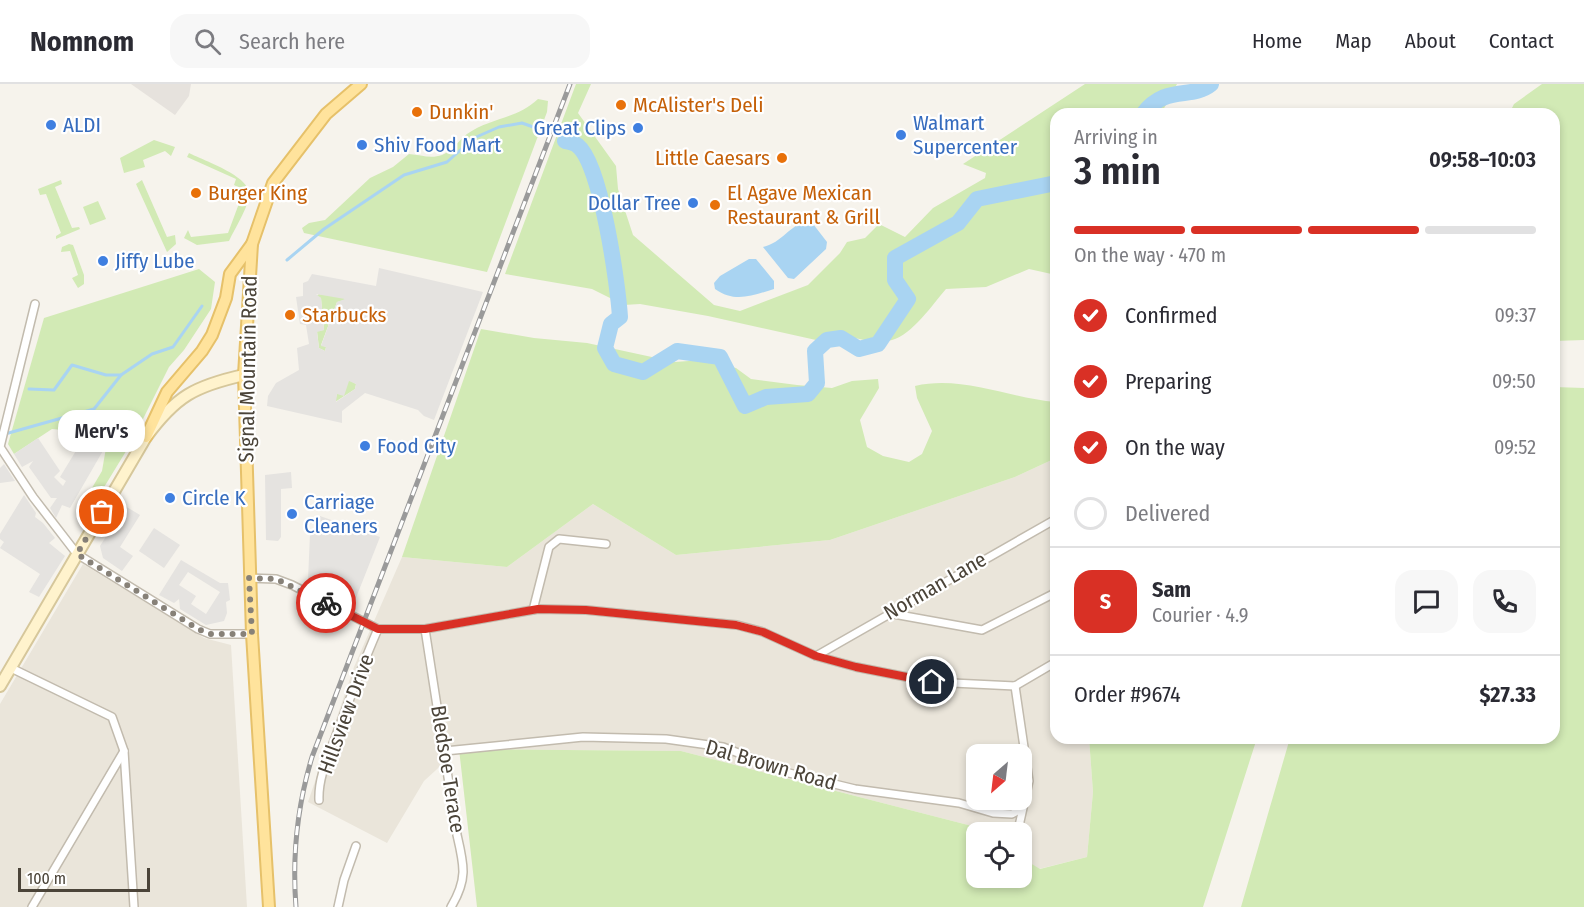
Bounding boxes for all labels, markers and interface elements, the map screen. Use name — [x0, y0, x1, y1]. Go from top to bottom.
search box — [170, 14, 590, 68]
text: Nomnom — [30, 25, 134, 58]
icon: search — [191, 25, 224, 58]
text: Search here — [239, 28, 345, 55]
text: Home — [1252, 28, 1302, 54]
text: Map — [1335, 28, 1372, 54]
text: About — [1405, 28, 1456, 54]
text: Contact — [1489, 28, 1554, 54]
place label: McAlister's Deli — [633, 92, 763, 118]
marker: McAlister's Deli — [614, 98, 628, 112]
place label: Dunkin' — [429, 99, 493, 125]
marker: Dunkin' — [410, 105, 424, 119]
place label: Walmart Supercenter — [913, 110, 1018, 160]
place label: ALDI — [63, 112, 101, 138]
place label: Great Clips — [534, 115, 626, 141]
marker: ALDI — [44, 118, 58, 132]
marker: Great Clips — [631, 121, 645, 135]
text: Arriving in — [1074, 125, 1158, 149]
marker: Walmart Supercenter — [894, 128, 908, 142]
place label: Shiv Food Mart — [374, 132, 501, 158]
marker: Shiv Food Mart — [355, 138, 369, 152]
place label: Little Caesars — [655, 145, 770, 171]
text: 09:58–10:03 — [1429, 146, 1536, 173]
text: 3 min — [1074, 148, 1161, 194]
marker: Little Caesars — [775, 151, 789, 165]
place label: Burger King — [208, 180, 307, 206]
place label: El Agave Mexican Restaurant & Grill — [727, 180, 880, 230]
marker: Burger King — [189, 186, 203, 200]
place label: Dollar Tree — [588, 190, 681, 216]
marker: Dollar Tree — [686, 196, 700, 210]
marker: El Agave Mexican Restaurant & Grill — [708, 198, 722, 212]
text: On the way · 470 m — [1074, 243, 1226, 267]
place label: Jiffy Lube — [115, 248, 195, 274]
marker: Jiffy Lube — [96, 254, 110, 268]
street label: Signal Mountain Road — [233, 275, 263, 463]
icon: check — [1074, 299, 1107, 332]
place label: Starbucks — [302, 302, 387, 328]
text: Confirmed — [1125, 302, 1218, 329]
text: 09:37 — [1495, 303, 1536, 327]
marker: Starbucks — [283, 308, 297, 322]
icon: check — [1074, 365, 1107, 398]
text: Preparing — [1125, 368, 1211, 395]
text: 09:50 — [1492, 369, 1536, 393]
callout: Merv's — [58, 410, 146, 452]
text: Merv's — [75, 419, 128, 443]
icon: check — [1074, 431, 1107, 464]
place label: Food City — [377, 433, 457, 459]
text: On the way — [1125, 434, 1225, 461]
text: 09:52 — [1494, 435, 1536, 459]
marker: Food City — [358, 439, 372, 453]
place label: Circle K — [182, 485, 246, 511]
pin — [76, 486, 127, 537]
place label: Carriage Cleaners — [304, 489, 378, 539]
marker: Circle K — [163, 491, 177, 505]
icon: bag — [85, 495, 118, 528]
text: Delivered — [1125, 500, 1210, 527]
marker: Carriage Cleaners — [285, 507, 299, 521]
street label: Norman Lane — [879, 546, 991, 626]
button: chat — [1395, 570, 1458, 633]
button: phone — [1473, 570, 1536, 633]
courier — [296, 573, 356, 633]
text: Sam — [1152, 576, 1191, 603]
icon: bike — [310, 587, 343, 620]
text: S — [1100, 588, 1111, 615]
text: Courier · 4.9 — [1152, 603, 1248, 627]
street label: Hillsview Drive — [312, 650, 380, 778]
pin — [906, 656, 957, 707]
icon: home — [915, 665, 948, 698]
text: Order #9674 — [1074, 681, 1181, 708]
text: $27.33 — [1480, 681, 1536, 708]
street label: Bledsoe Terace — [425, 703, 471, 835]
street label: Dal Brown Road — [702, 734, 840, 796]
north arrow — [966, 744, 1032, 810]
map controls — [966, 744, 1032, 888]
button: locate — [966, 822, 1032, 888]
scale bar — [18, 865, 150, 892]
text: 100 m — [27, 869, 66, 888]

